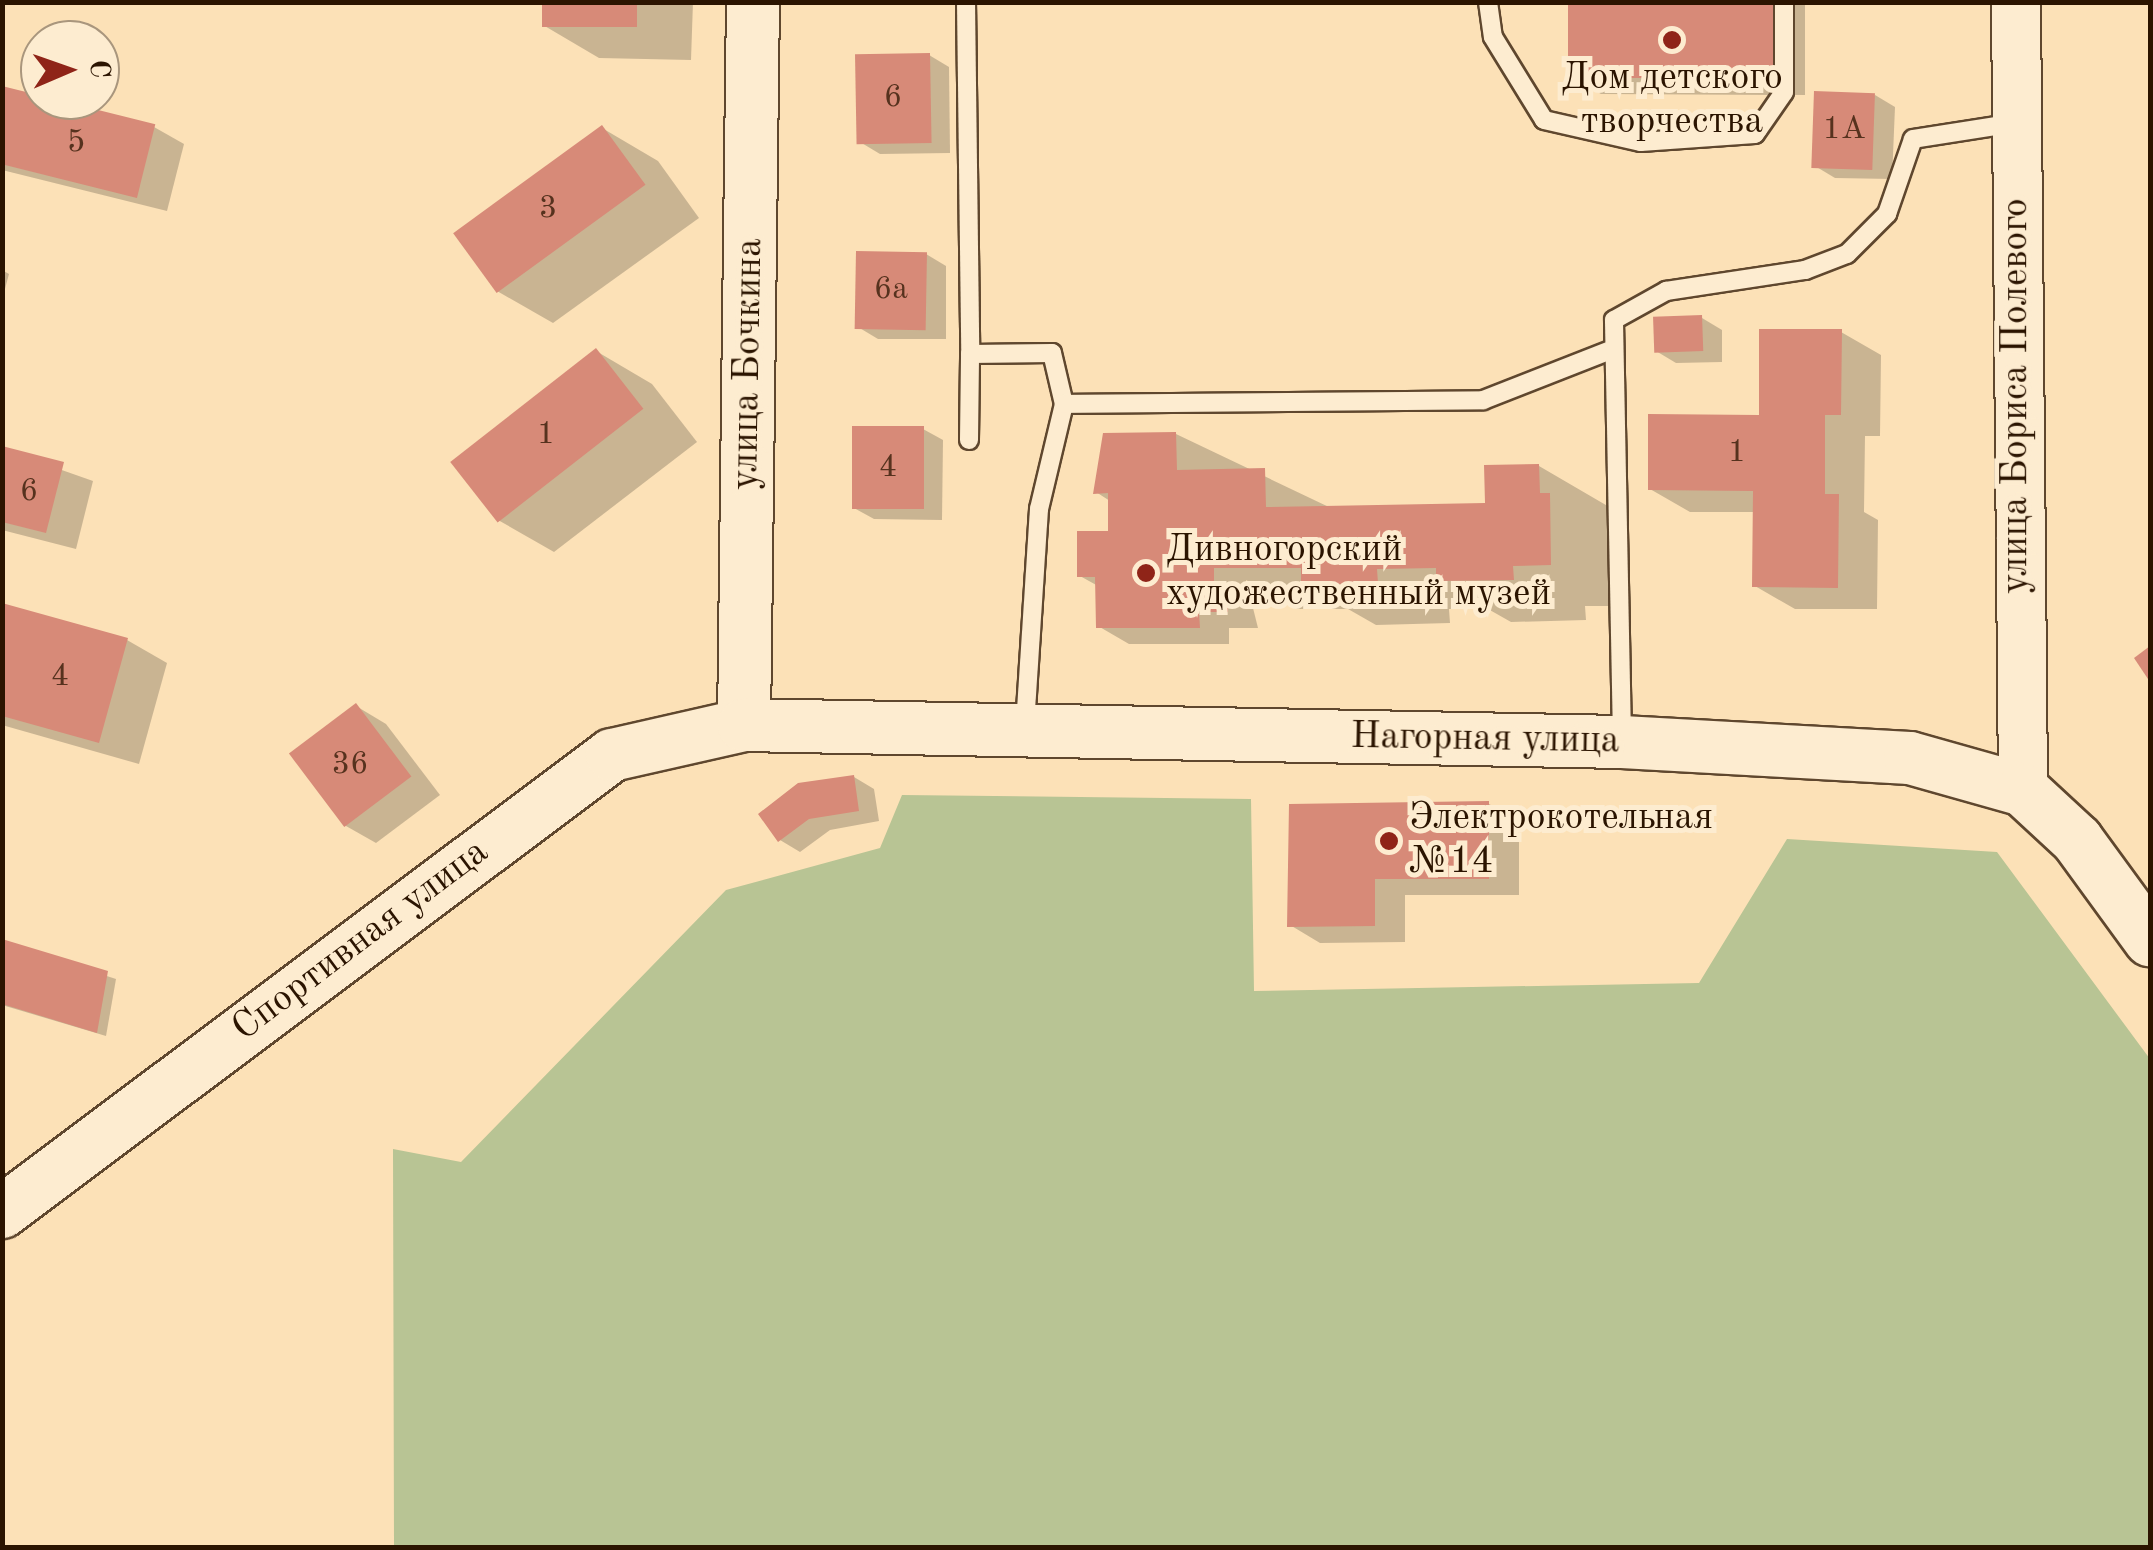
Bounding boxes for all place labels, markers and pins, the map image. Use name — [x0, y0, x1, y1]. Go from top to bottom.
marker: Дом детского творчества — [1661, 29, 1683, 51]
place label: Дом детского творчества — [1561, 56, 1783, 146]
place label: Дивногорский художественный музей — [1166, 528, 1551, 618]
marker: Дивногорский художественный музей — [1135, 562, 1157, 584]
place label: Электрокотельная №14 — [1409, 796, 1713, 886]
marker: Электрокотельная №14 — [1378, 830, 1400, 852]

